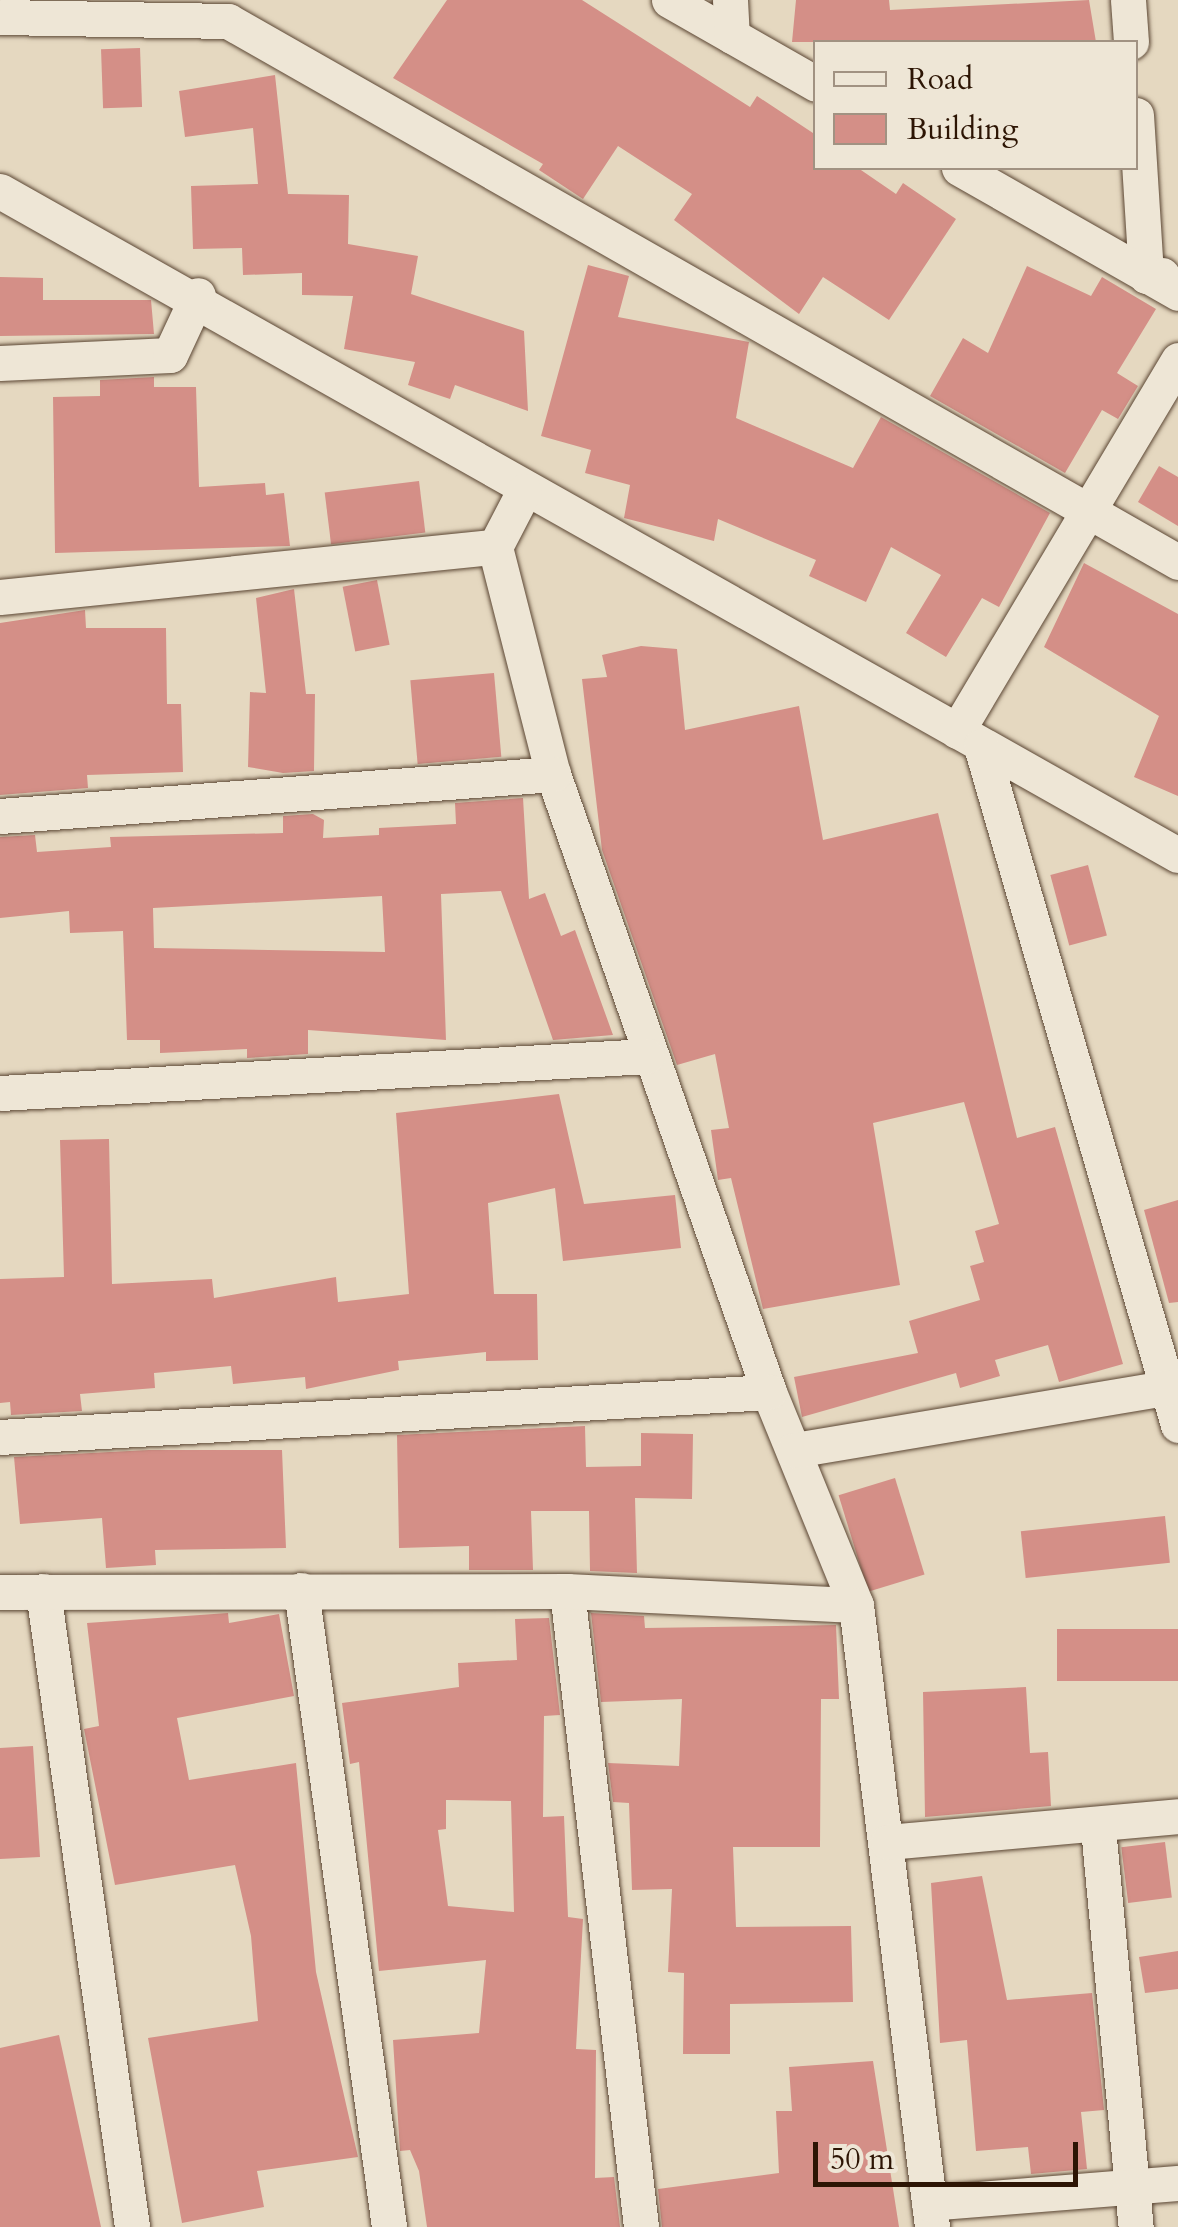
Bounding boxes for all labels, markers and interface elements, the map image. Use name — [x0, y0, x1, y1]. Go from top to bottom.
legend — [813, 40, 1138, 170]
text: Road — [907, 59, 973, 100]
text: Building — [907, 109, 1018, 150]
scale bar — [818, 2122, 1083, 2184]
text: 50 m — [830, 2139, 894, 2180]

